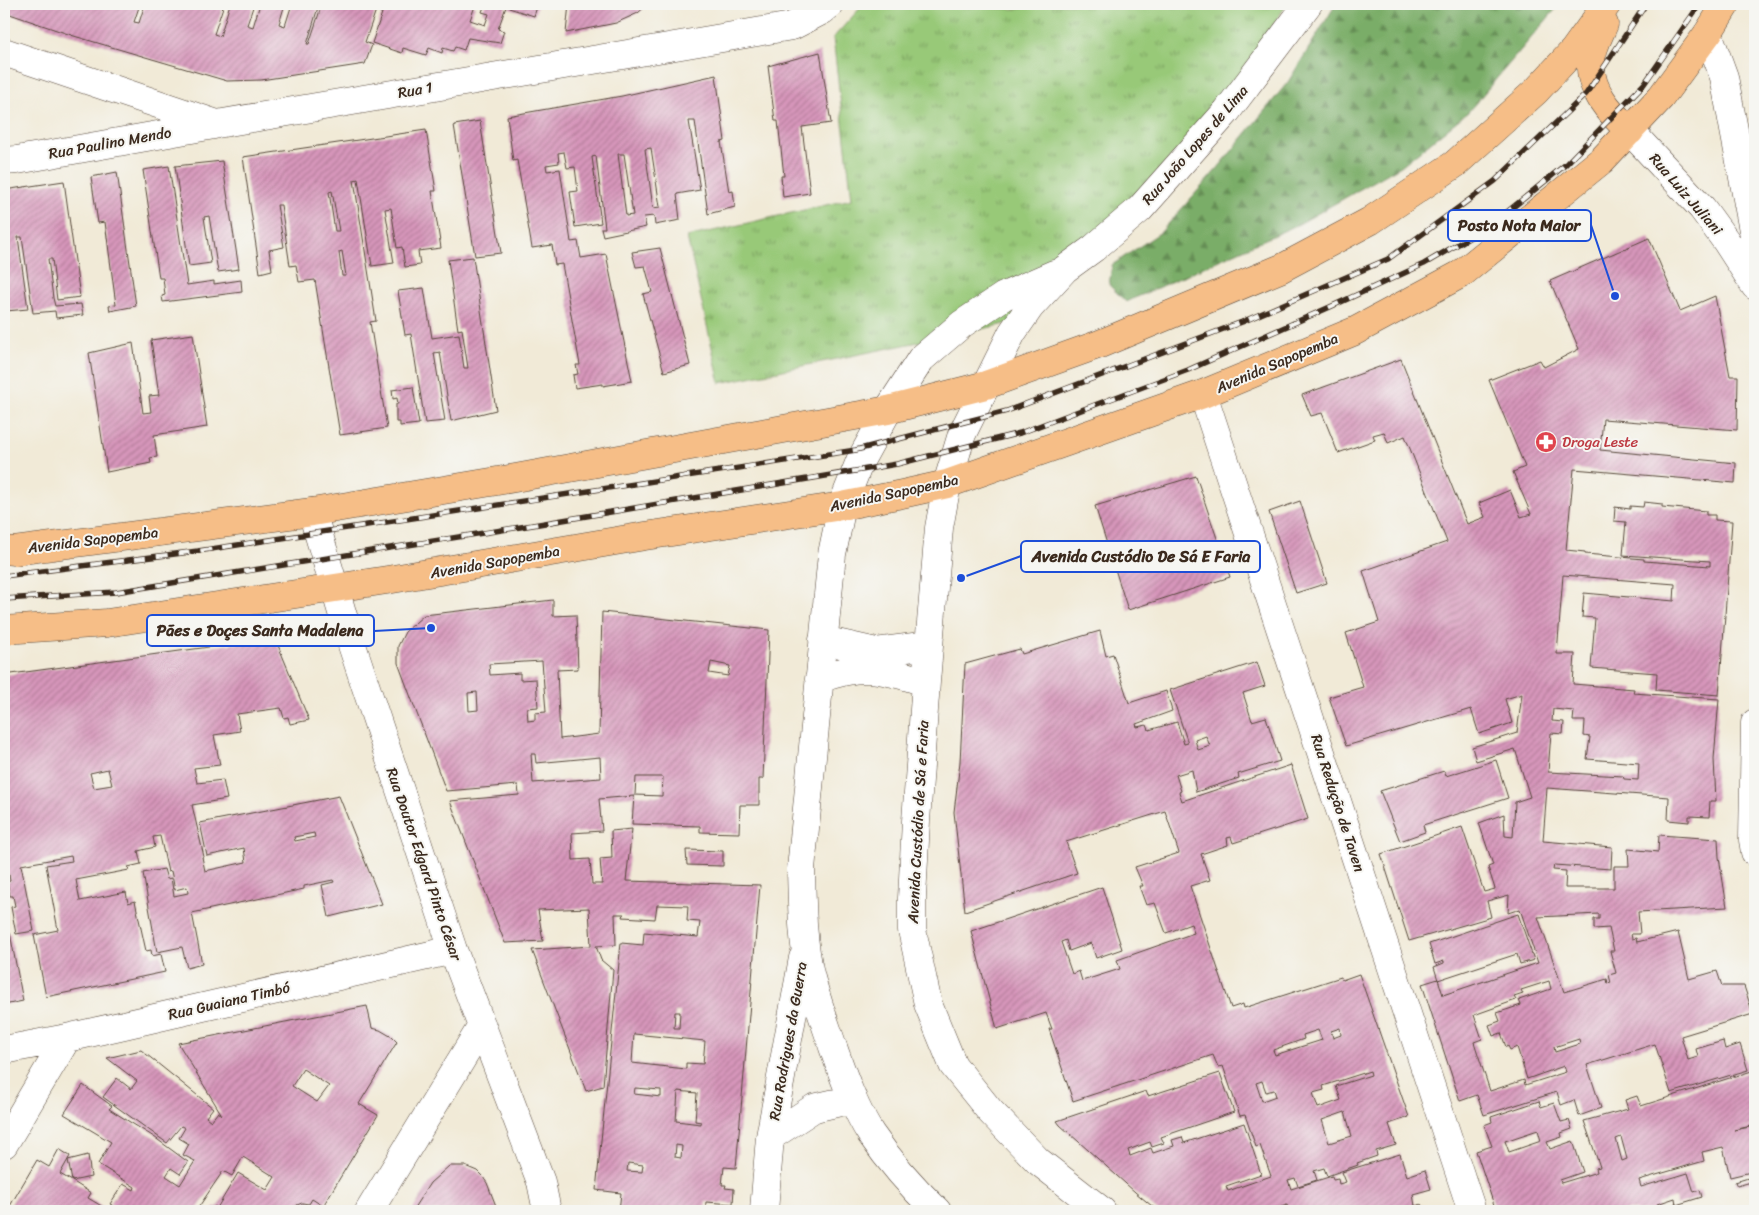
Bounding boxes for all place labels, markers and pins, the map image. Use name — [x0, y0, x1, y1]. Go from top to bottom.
callout: Posto Nota Maior — [1448, 210, 1591, 241]
place label: Droga Leste — [1562, 429, 1639, 455]
pharmacy icon: Droga Leste — [1534, 430, 1558, 454]
callout: Avenida Custódio De Sá E Faria — [1021, 541, 1260, 572]
callout: Pães e Doçes Santa Madalena — [147, 615, 374, 646]

